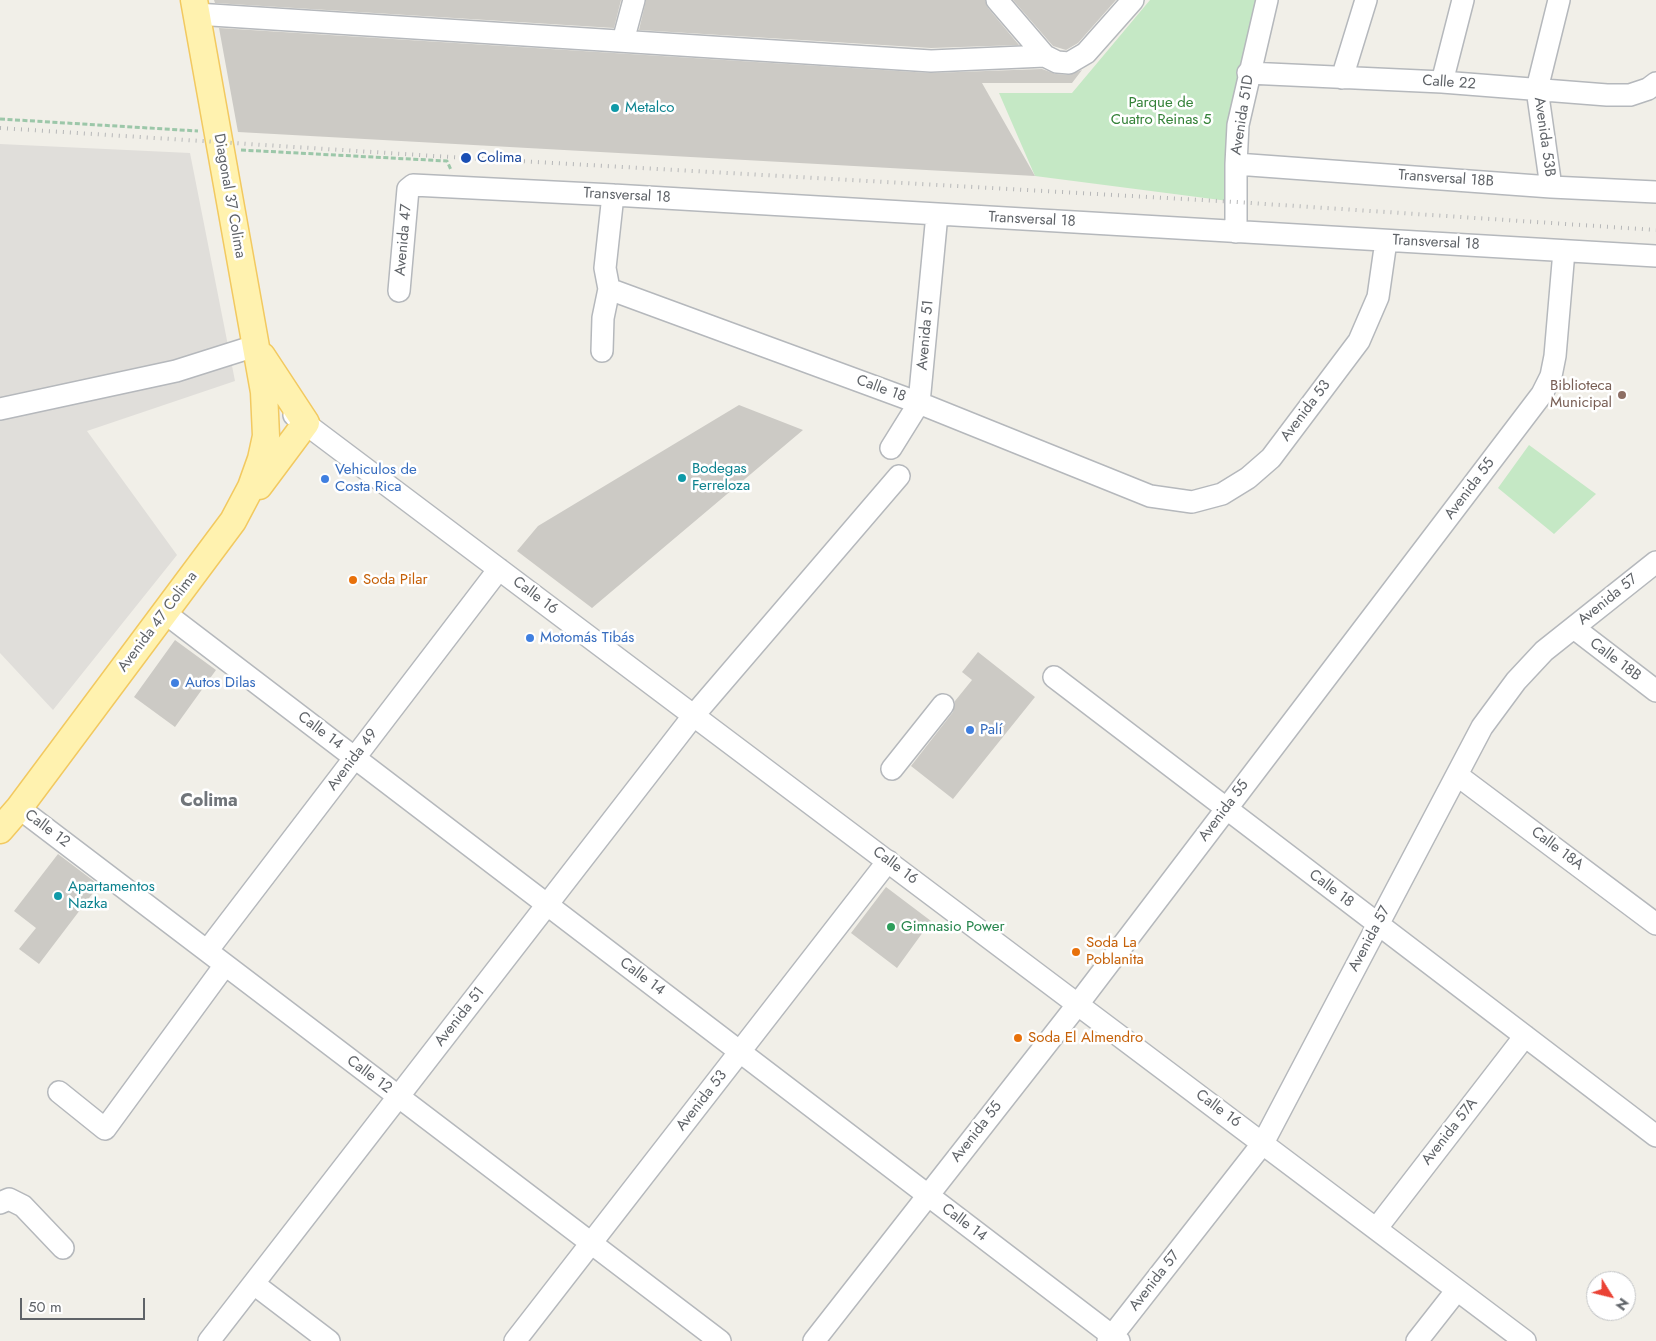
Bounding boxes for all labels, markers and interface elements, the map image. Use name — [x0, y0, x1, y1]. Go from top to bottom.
street label: Calle 22 — [1422, 72, 1476, 94]
street label: Avenida 51D — [1228, 74, 1258, 156]
park label: Parque de Cuatro Reinas 5 — [1111, 94, 1211, 129]
street label: Avenida 53B — [1529, 96, 1559, 178]
place label: Metalco — [625, 99, 674, 117]
marker: Metalco — [609, 102, 621, 114]
street label: Diagonal 37 Colima — [209, 132, 249, 260]
place label: Colima — [477, 149, 522, 167]
marker: Colima — [459, 151, 473, 165]
street label: Transversal 18B — [1398, 167, 1494, 191]
street label: Transversal 18 — [583, 185, 671, 207]
street label: Avenida 47 — [392, 203, 416, 277]
street label: Transversal 18 — [988, 209, 1076, 231]
street label: Transversal 18 — [1392, 232, 1480, 254]
street label: Avenida 51 — [914, 299, 938, 371]
street label: Calle 18 — [854, 372, 908, 406]
street label: Avenida 53 — [1277, 377, 1335, 445]
place label: Biblioteca Municipal — [1550, 377, 1612, 412]
marker: Biblioteca Municipal — [1616, 389, 1628, 401]
street label: Avenida 55 — [1441, 455, 1499, 523]
place label: Bodegas Ferreloza — [692, 460, 750, 495]
place label: Vehiculos de Costa Rica — [335, 461, 417, 496]
marker: Bodegas Ferreloza — [676, 472, 688, 484]
marker: Vehiculos de Costa Rica — [319, 473, 331, 485]
street label: Avenida 47 Colima — [114, 568, 202, 676]
street label: Avenida 57 — [1575, 570, 1641, 630]
place label: Soda Pilar — [363, 571, 428, 589]
street label: Calle 16 — [509, 573, 561, 619]
marker: Soda Pilar — [347, 574, 359, 586]
place label: Motomás Tibás — [540, 629, 634, 647]
marker: Motomás Tibás — [524, 632, 536, 644]
street label: Calle 18B — [1586, 635, 1644, 685]
place label: Autos Dilas — [185, 674, 256, 692]
marker: Autos Dilas — [169, 677, 181, 689]
street label: Calle 14 — [294, 708, 346, 754]
place label: Palí — [980, 721, 1002, 739]
marker: Palí — [964, 724, 976, 736]
street label: Avenida 49 — [324, 726, 382, 794]
street label: Avenida 55 — [1195, 777, 1253, 845]
district label: Colima — [180, 791, 238, 813]
street label: Calle 12 — [21, 806, 73, 852]
street label: Calle 18A — [1527, 823, 1587, 875]
street label: Calle 16 — [869, 843, 921, 889]
street label: Calle 18 — [1305, 866, 1357, 912]
place label: Apartamentos Nazka — [68, 878, 155, 913]
marker: Apartamentos Nazka — [52, 890, 64, 902]
street label: Avenida 57 — [1345, 903, 1395, 975]
place label: Gimnasio Power — [901, 918, 1005, 936]
marker: Gimnasio Power — [885, 921, 897, 933]
place label: Soda La Poblanita — [1086, 934, 1144, 969]
marker: Soda La Poblanita — [1070, 946, 1082, 958]
street label: Calle 14 — [616, 954, 668, 1000]
street label: Avenida 51 — [431, 984, 489, 1050]
place label: Soda El Almendro — [1028, 1029, 1143, 1047]
marker: Soda El Almendro — [1012, 1032, 1024, 1044]
street label: Calle 12 — [343, 1052, 395, 1098]
street label: Avenida 53 — [673, 1067, 731, 1135]
street label: Calle 16 — [1192, 1086, 1244, 1132]
street label: Avenida 57A — [1418, 1095, 1482, 1169]
street label: Avenida 55 — [948, 1098, 1006, 1166]
street label: Calle 14 — [938, 1200, 990, 1246]
street label: Avenida 57 — [1126, 1247, 1184, 1315]
north arrow — [1586, 1271, 1636, 1321]
scale bar — [22, 1288, 148, 1320]
text: N — [1611, 1294, 1634, 1315]
text: 50 m — [28, 1296, 62, 1318]

